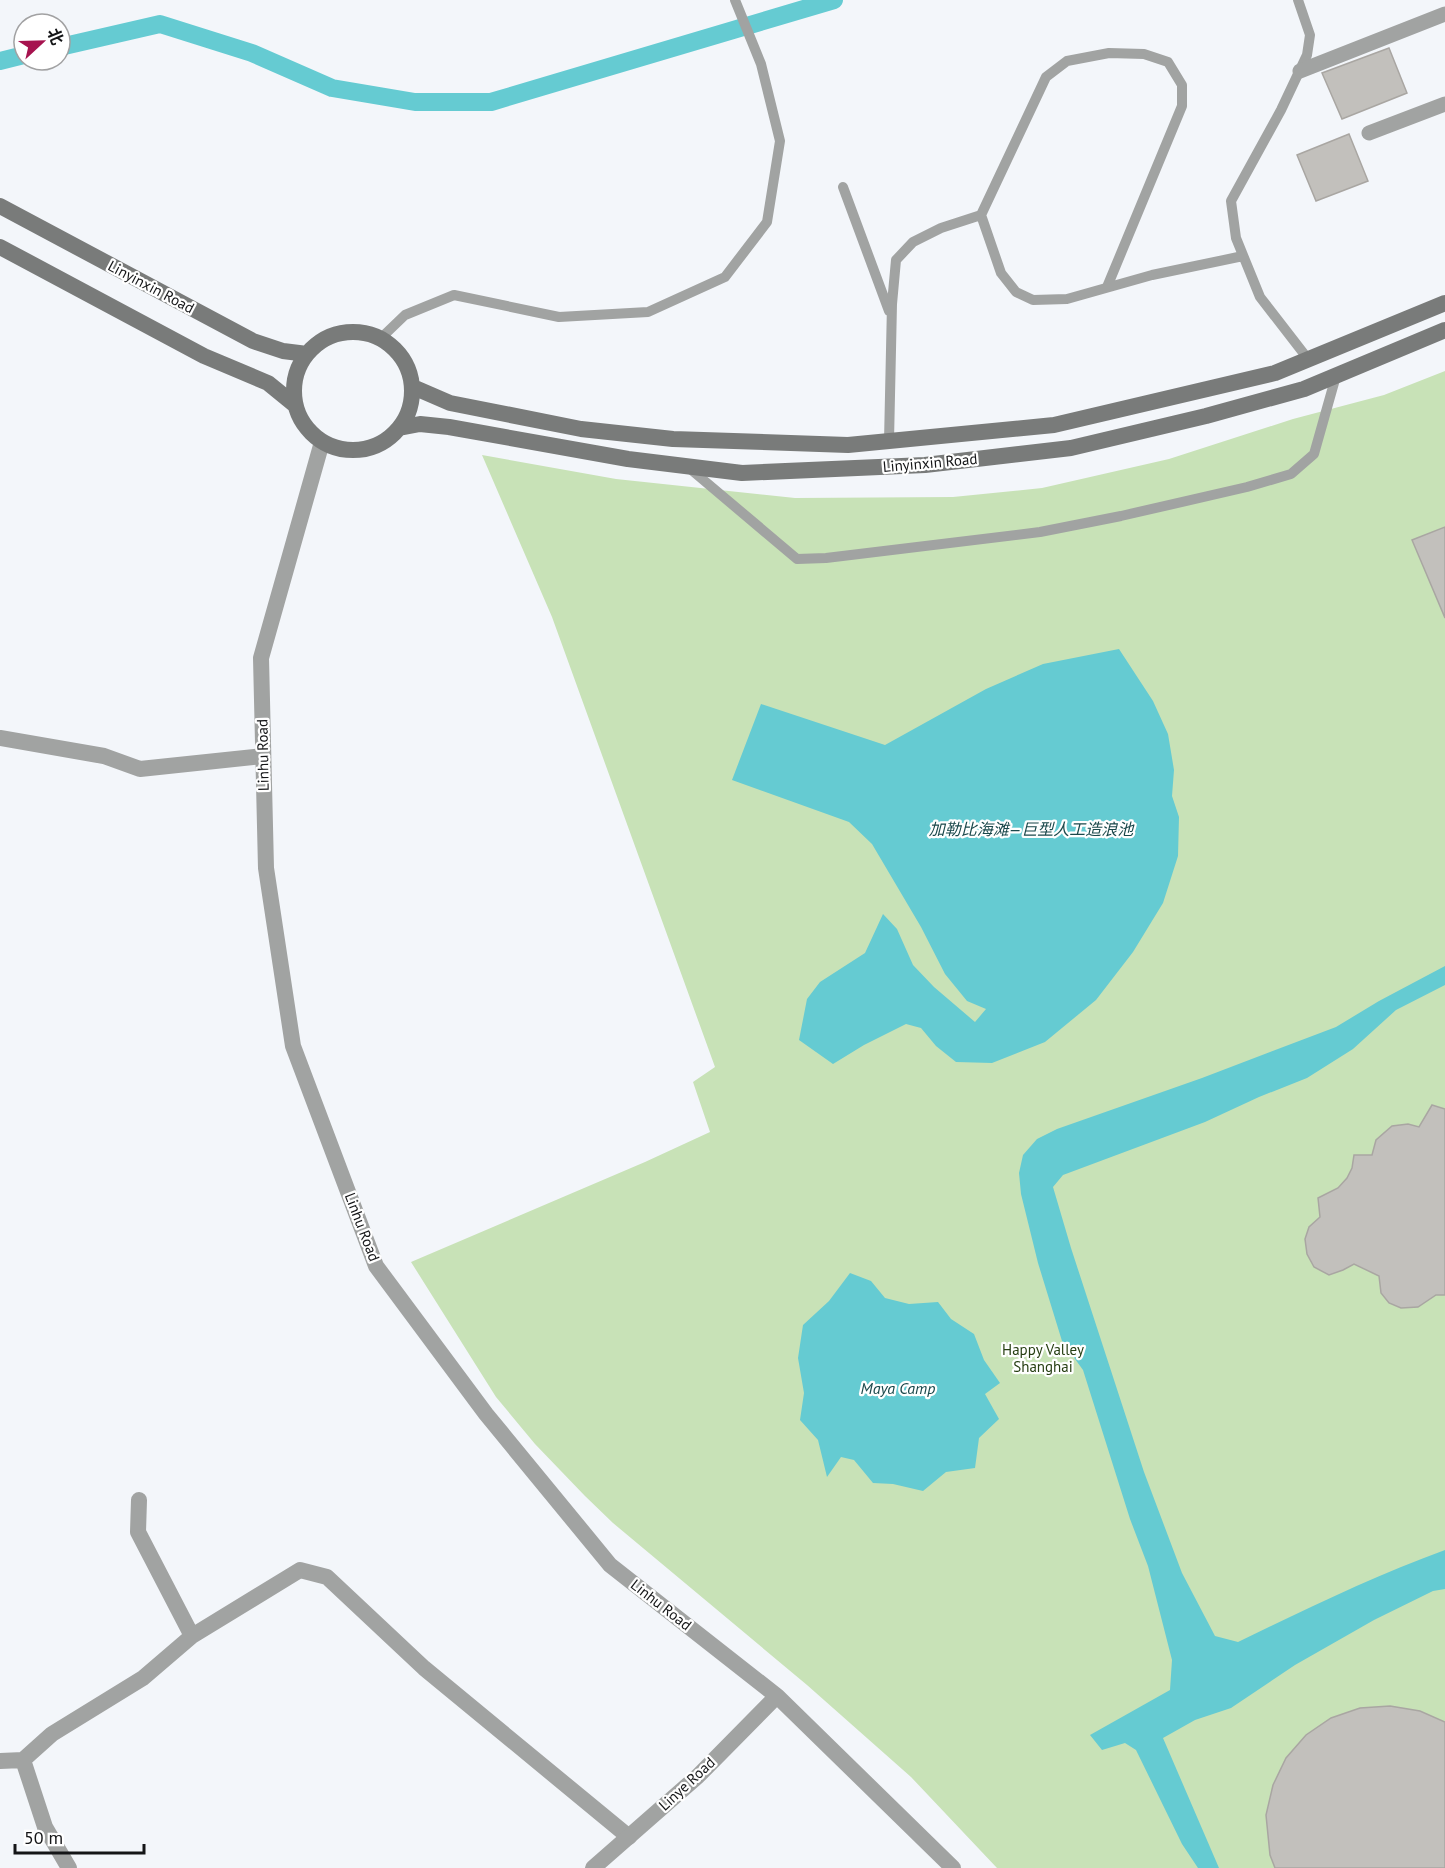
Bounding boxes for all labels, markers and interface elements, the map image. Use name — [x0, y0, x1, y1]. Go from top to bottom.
north arrow — [12, 12, 72, 72]
text: 北 — [44, 25, 68, 48]
street label: Linyinxin Road — [105, 256, 198, 317]
street label: Linyinxin Road — [882, 449, 978, 476]
street label: Linhu Road — [252, 719, 273, 791]
water label: 加勒比海滩—巨型人工造浪池 — [929, 819, 1135, 839]
street label: Linhu Road — [341, 1190, 384, 1264]
park label: Happy Valley Shanghai — [1002, 1340, 1084, 1376]
water label: Maya Camp — [861, 1378, 935, 1398]
street label: Linhu Road — [627, 1575, 696, 1634]
street label: Linye Road — [655, 1753, 719, 1815]
scale bar — [15, 1817, 144, 1855]
text: 50 m — [24, 1826, 63, 1849]

